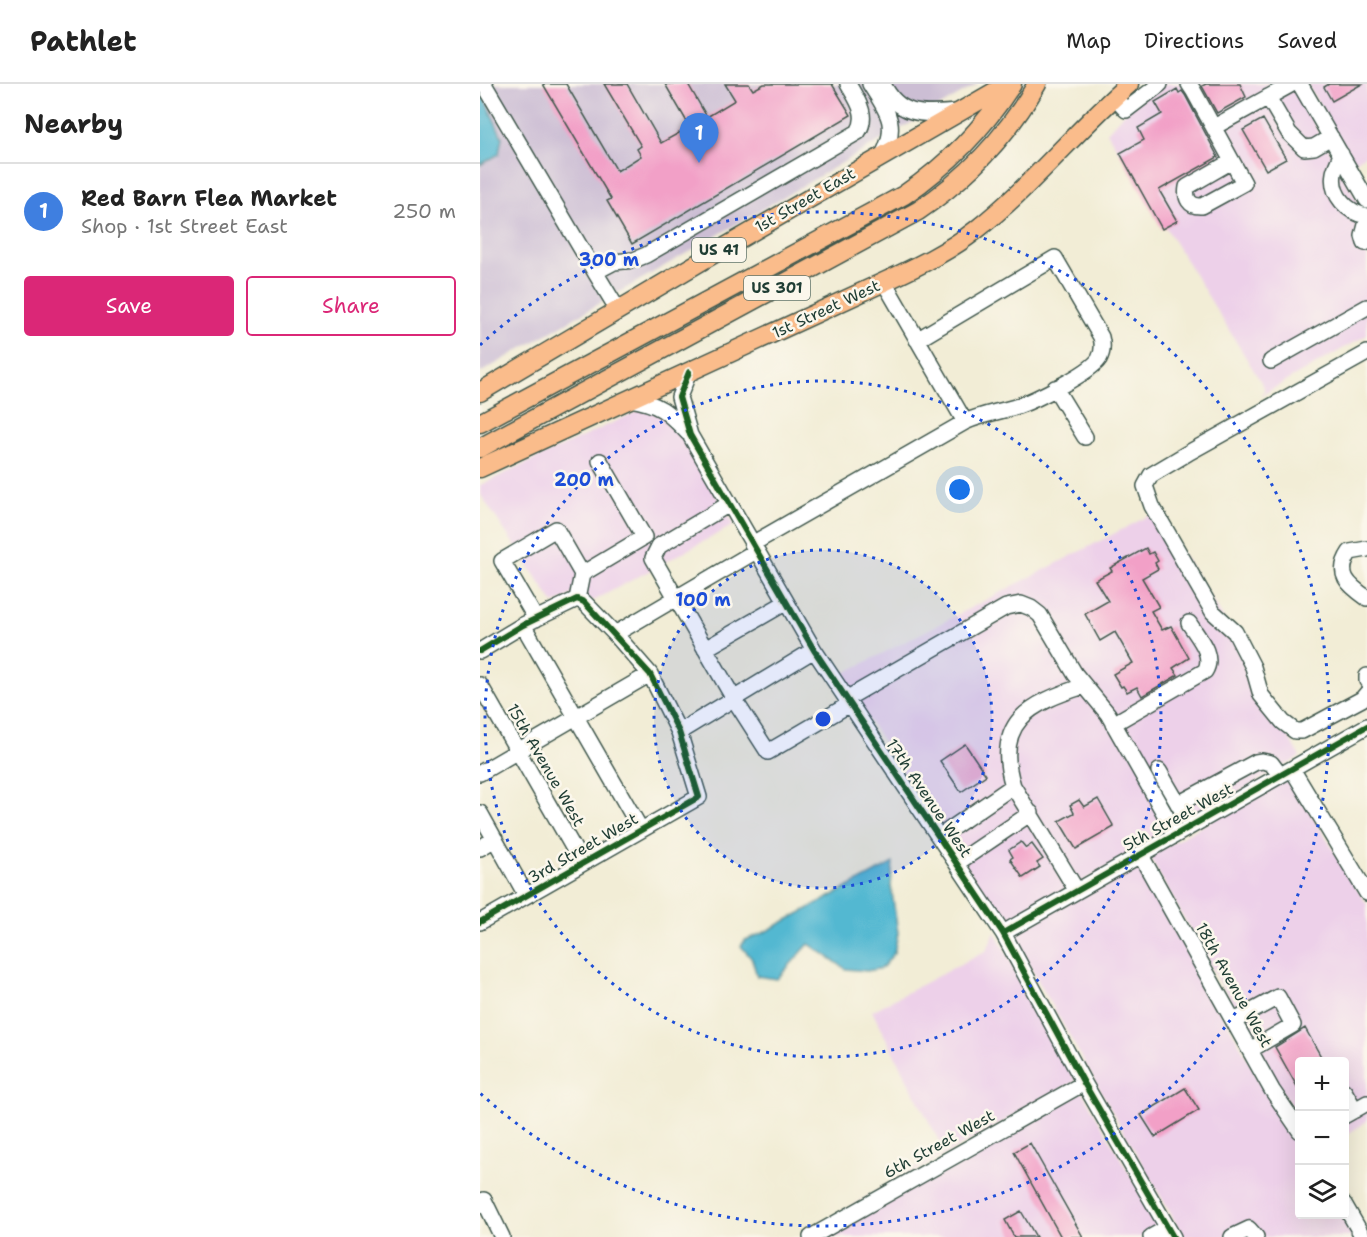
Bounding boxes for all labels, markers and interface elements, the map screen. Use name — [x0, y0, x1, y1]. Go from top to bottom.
text: Pathlet — [30, 22, 137, 60]
text: Map — [1066, 27, 1111, 55]
text: Directions — [1144, 27, 1244, 55]
text: Saved — [1277, 27, 1337, 55]
text: Nearby — [24, 106, 123, 141]
pin: 1 — [680, 113, 718, 163]
street label: 1st Street East — [751, 163, 859, 237]
text: Red Barn Flea Market — [81, 184, 337, 213]
text: 1 — [39, 198, 48, 224]
text: 250 m — [392, 198, 456, 224]
text: Shop · 1st Street East — [81, 213, 288, 239]
road number: US 41 — [692, 238, 746, 262]
text: 300 m — [579, 248, 640, 272]
street label: 1st Street West — [769, 275, 883, 343]
button: Save — [24, 276, 234, 336]
button: Share — [246, 276, 456, 336]
road number: US 301 — [744, 276, 810, 300]
text: 200 m — [554, 468, 615, 492]
your location — [945, 475, 974, 504]
text: 100 m — [675, 588, 731, 612]
street label: 15th Avenue West — [502, 700, 590, 830]
centre of rings — [813, 709, 833, 729]
street label: 17th Avenue West — [881, 734, 977, 862]
street label: 5th Street West — [1119, 778, 1237, 856]
street label: 3rd Street West — [524, 808, 642, 888]
street label: 18th Avenue West — [1191, 919, 1277, 1051]
map controls — [1295, 1057, 1349, 1219]
button: + — [1295, 1057, 1349, 1111]
street label: 6th Street West — [880, 1105, 998, 1183]
button: − — [1295, 1111, 1349, 1165]
button: layers — [1295, 1165, 1349, 1219]

